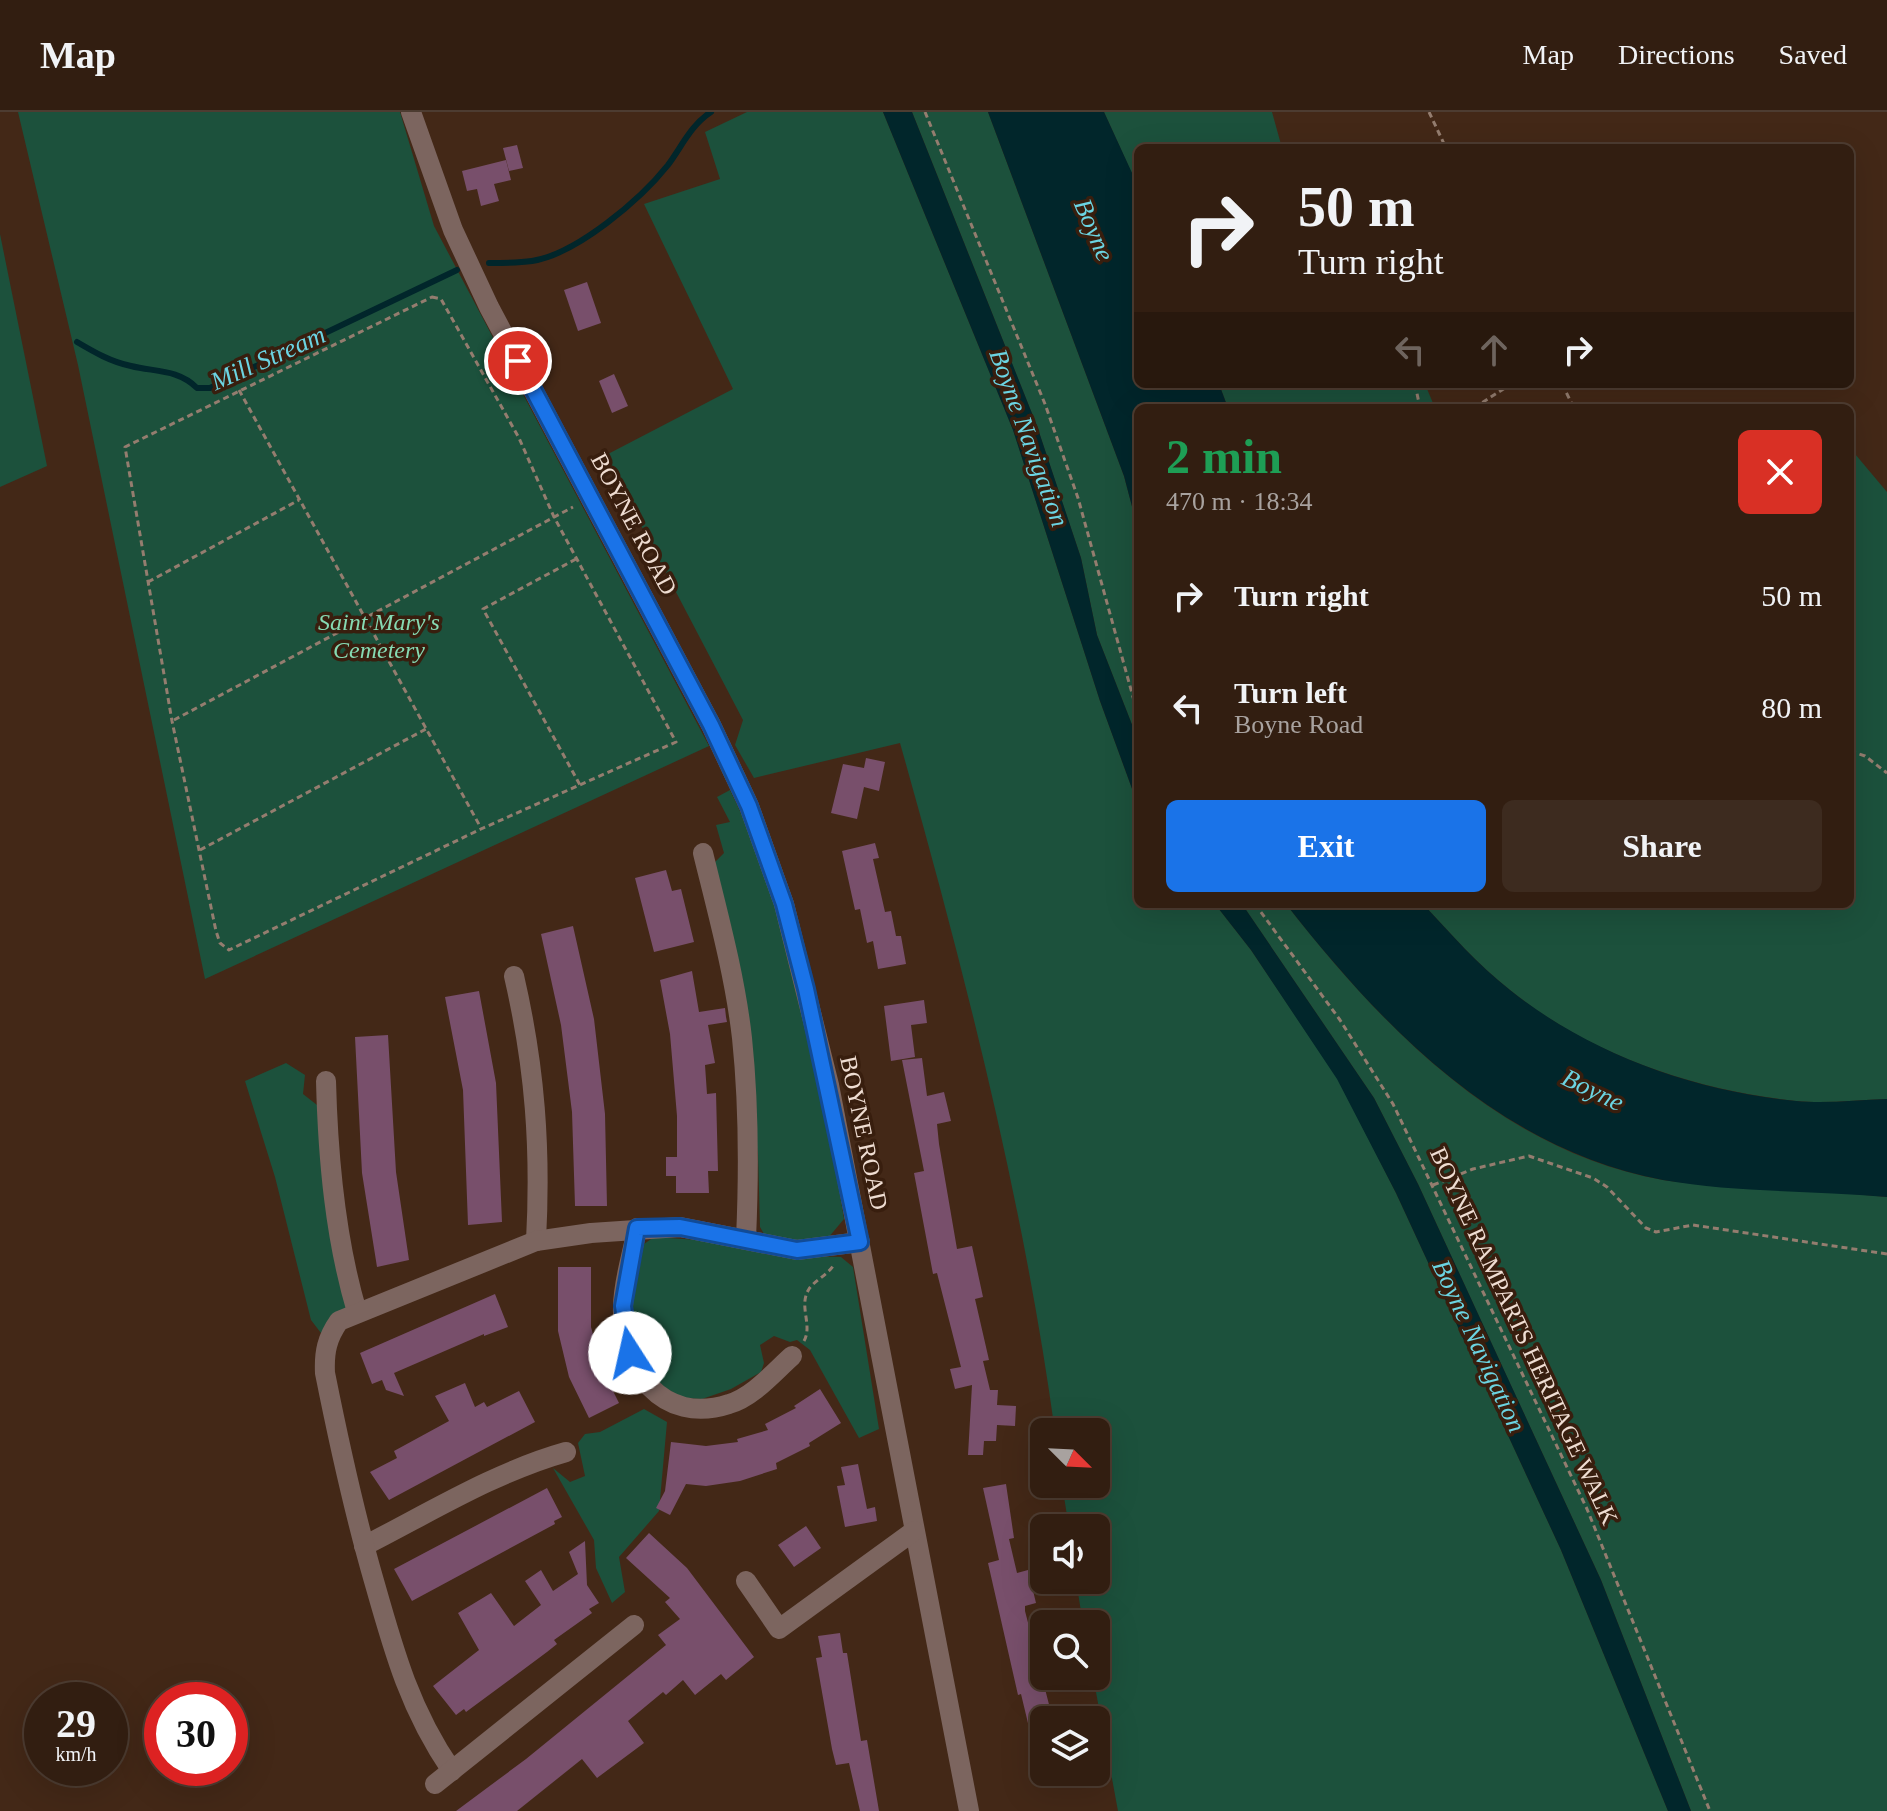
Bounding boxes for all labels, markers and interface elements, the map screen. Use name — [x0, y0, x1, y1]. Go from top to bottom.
text: Map — [40, 34, 116, 76]
text: Map — [1523, 39, 1574, 70]
text: Directions — [1618, 39, 1735, 70]
text: Saved — [1779, 39, 1847, 70]
icon: right — [1166, 176, 1270, 280]
text: 50 m — [1298, 176, 1415, 238]
water label: Boyne — [1068, 194, 1120, 266]
text: Turn right — [1298, 242, 1444, 282]
water label: Mill Stream — [205, 320, 330, 397]
pin — [484, 327, 552, 395]
icon: left — [1388, 328, 1432, 372]
icon: ahead — [1472, 328, 1516, 372]
icon: right — [1556, 328, 1600, 372]
icon: arrive — [496, 339, 540, 383]
water label: Boyne Navigation — [983, 345, 1075, 531]
text: 2 min — [1166, 430, 1282, 483]
button: close — [1738, 430, 1822, 514]
street label: BOYNE ROAD — [586, 449, 682, 599]
text: 470 m · 18:34 — [1166, 487, 1313, 516]
icon: right — [1166, 574, 1210, 618]
text: Turn right — [1234, 579, 1369, 612]
text: 50 m — [1761, 579, 1822, 612]
park label: Saint Mary's Cemetery — [318, 609, 440, 663]
text: Turn left — [1234, 676, 1347, 709]
icon: left — [1166, 686, 1210, 730]
text: 80 m — [1761, 691, 1822, 724]
text: Boyne Road — [1234, 710, 1363, 739]
button: Exit — [1166, 800, 1486, 892]
button: Share — [1502, 800, 1822, 892]
street label: BOYNE ROAD — [835, 1054, 893, 1212]
water label: Boyne — [1557, 1063, 1629, 1117]
street label: BOYNE RAMPARTS HERITAGE WALK — [1425, 1143, 1623, 1529]
water label: Boyne Navigation — [1426, 1255, 1532, 1437]
position arrow — [588, 1311, 672, 1395]
north arrow — [1030, 1418, 1110, 1498]
map controls — [1030, 1418, 1110, 1786]
button: sound — [1030, 1514, 1110, 1594]
button: search — [1030, 1610, 1110, 1690]
speed limit sign: 30 — [144, 1682, 248, 1786]
text: 29 — [56, 1701, 96, 1746]
button: layers — [1030, 1706, 1110, 1786]
text: km/h — [55, 1743, 97, 1765]

